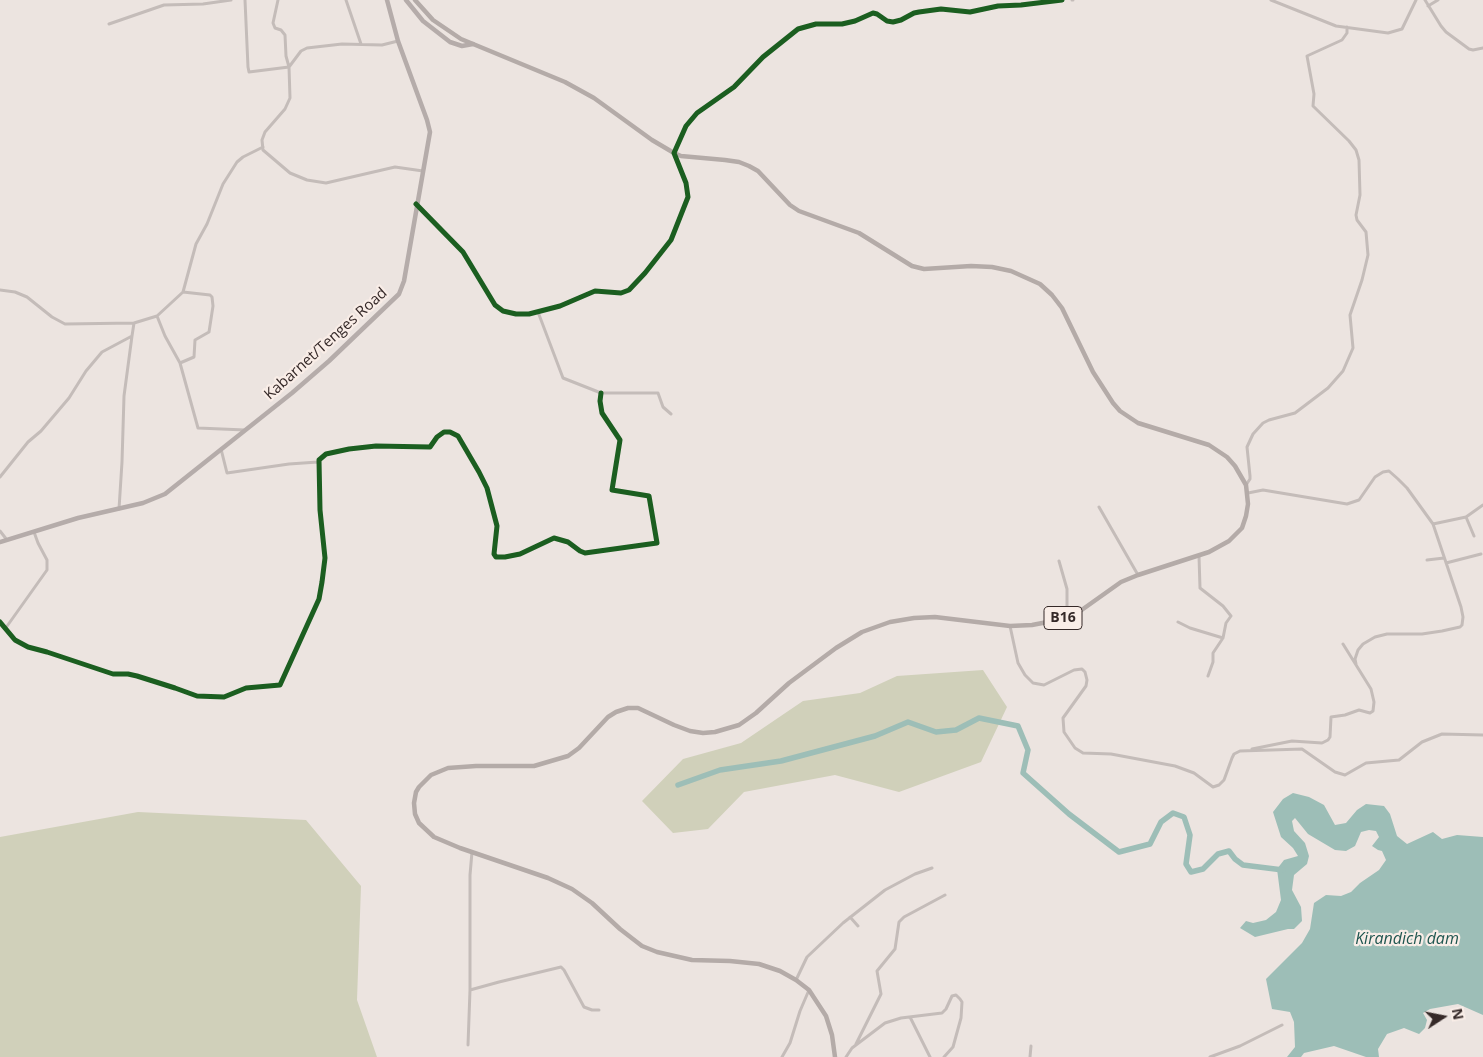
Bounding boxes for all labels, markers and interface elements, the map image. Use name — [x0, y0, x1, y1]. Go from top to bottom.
street label: Kabarnet/Tenges Road — [261, 284, 391, 404]
road number: B16 — [1044, 606, 1082, 630]
water label: Kirandich dam — [1355, 929, 1459, 949]
north arrow — [1418, 992, 1468, 1042]
text: N — [1448, 1007, 1469, 1021]

